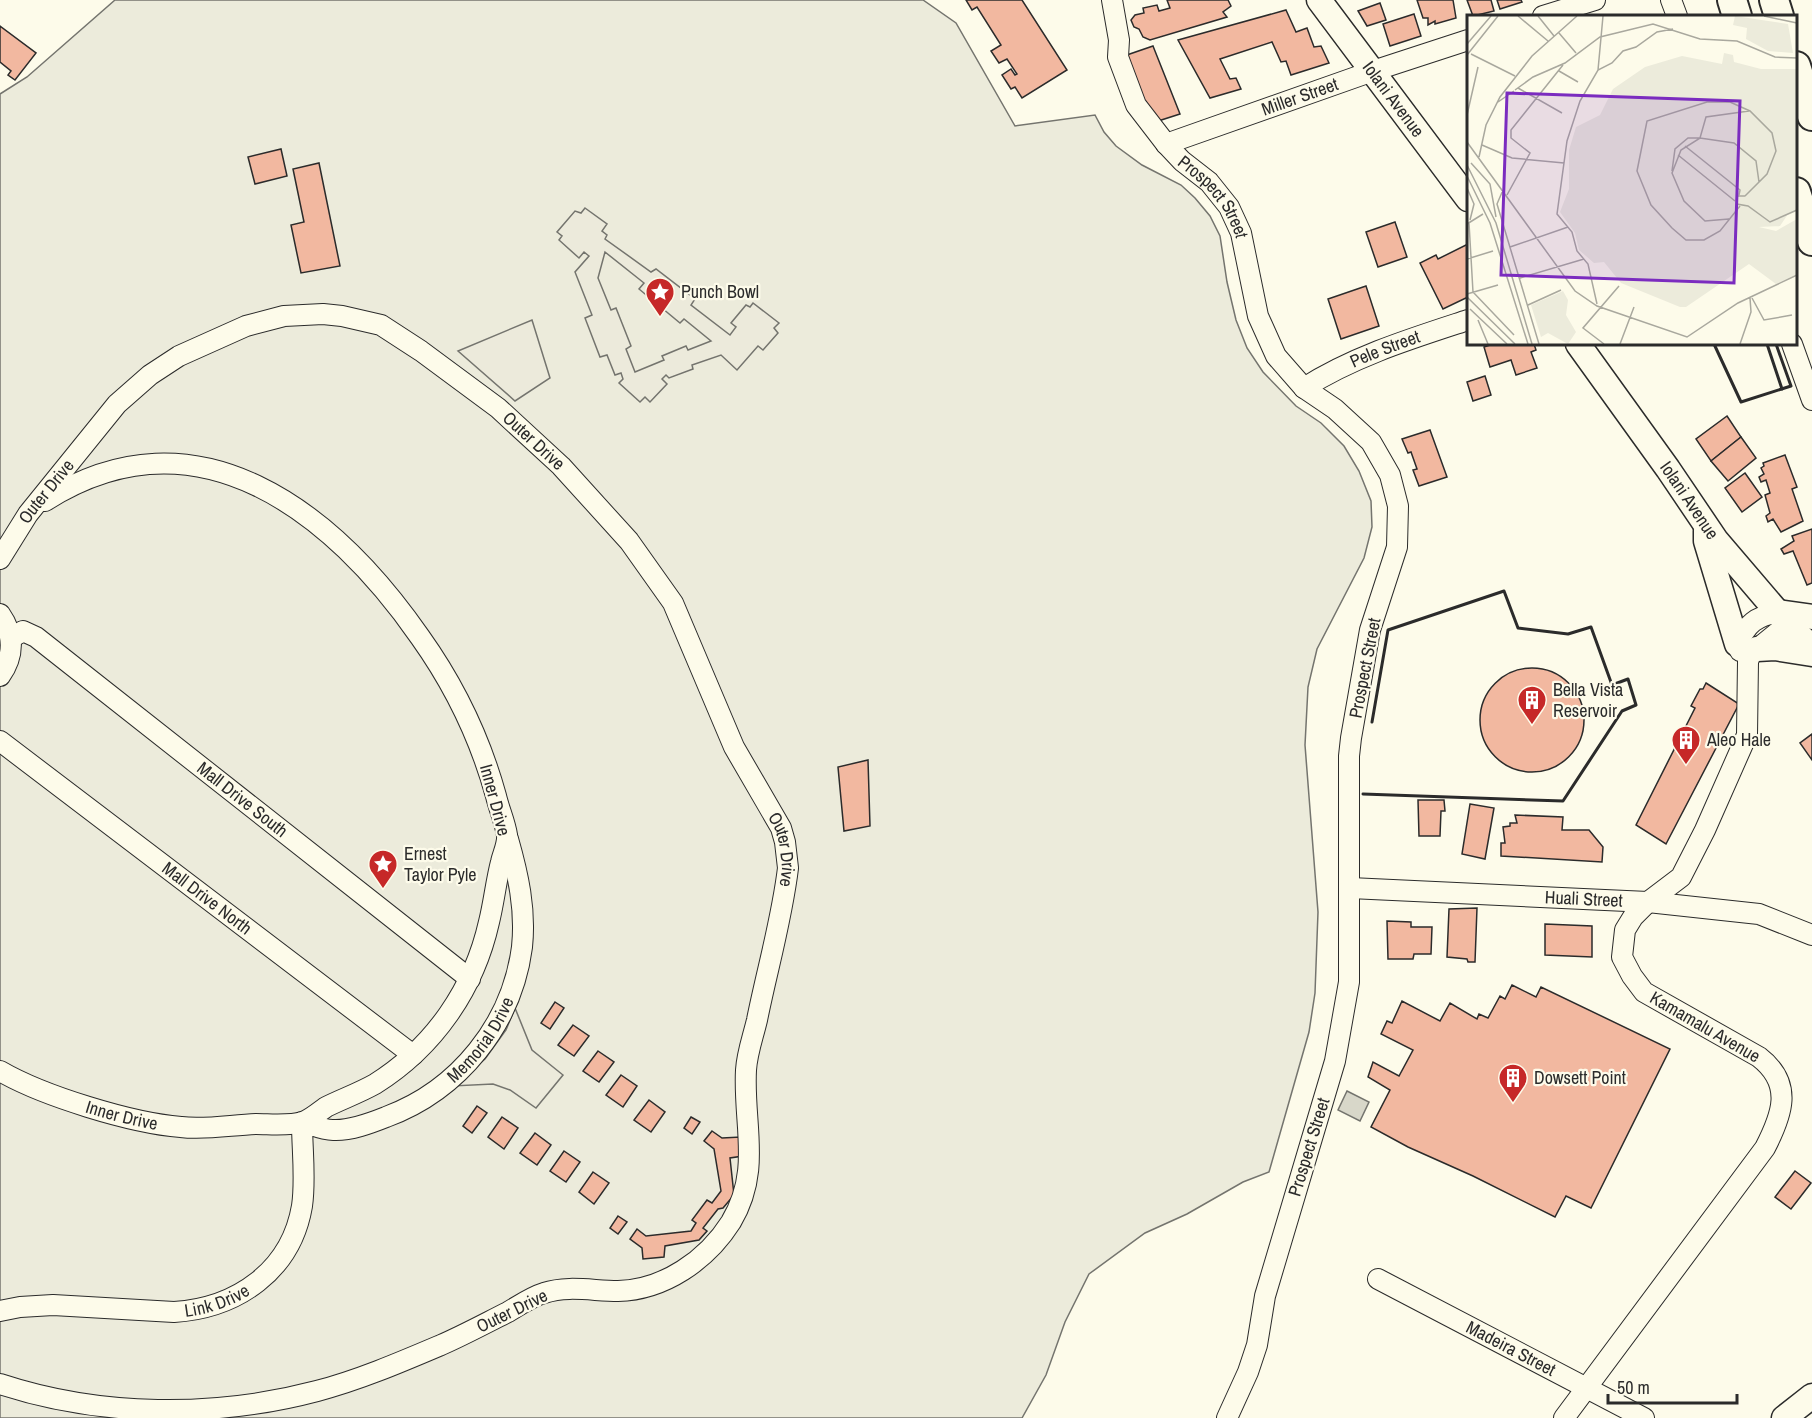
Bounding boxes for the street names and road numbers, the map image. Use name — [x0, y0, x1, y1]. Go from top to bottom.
street label: Iolani Avenue — [1357, 56, 1430, 142]
street label: Miller Street — [1258, 71, 1341, 121]
street label: Prospect Street — [1173, 149, 1255, 240]
street label: Pele Street — [1346, 324, 1423, 374]
street label: Outer Drive — [497, 405, 571, 476]
street label: Outer Drive — [12, 454, 80, 528]
street label: Iolani Avenue — [1654, 456, 1725, 544]
street label: Prospect Street — [1343, 616, 1386, 720]
street label: Mall Drive South — [192, 756, 293, 843]
street label: Inner Drive — [474, 761, 517, 838]
street label: Outer Drive — [762, 807, 801, 889]
street label: Mall Drive North — [157, 856, 257, 940]
street label: Huali Street — [1544, 884, 1623, 913]
street label: Kamamalu Avenue — [1645, 985, 1765, 1068]
street label: Memorial Drive — [441, 993, 520, 1088]
street label: Inner Drive — [83, 1094, 160, 1136]
street label: Prospect Street — [1282, 1095, 1335, 1199]
street label: Link Drive — [183, 1278, 254, 1323]
street label: Outer Drive — [472, 1283, 552, 1339]
street label: Madeira Street — [1462, 1314, 1560, 1382]

